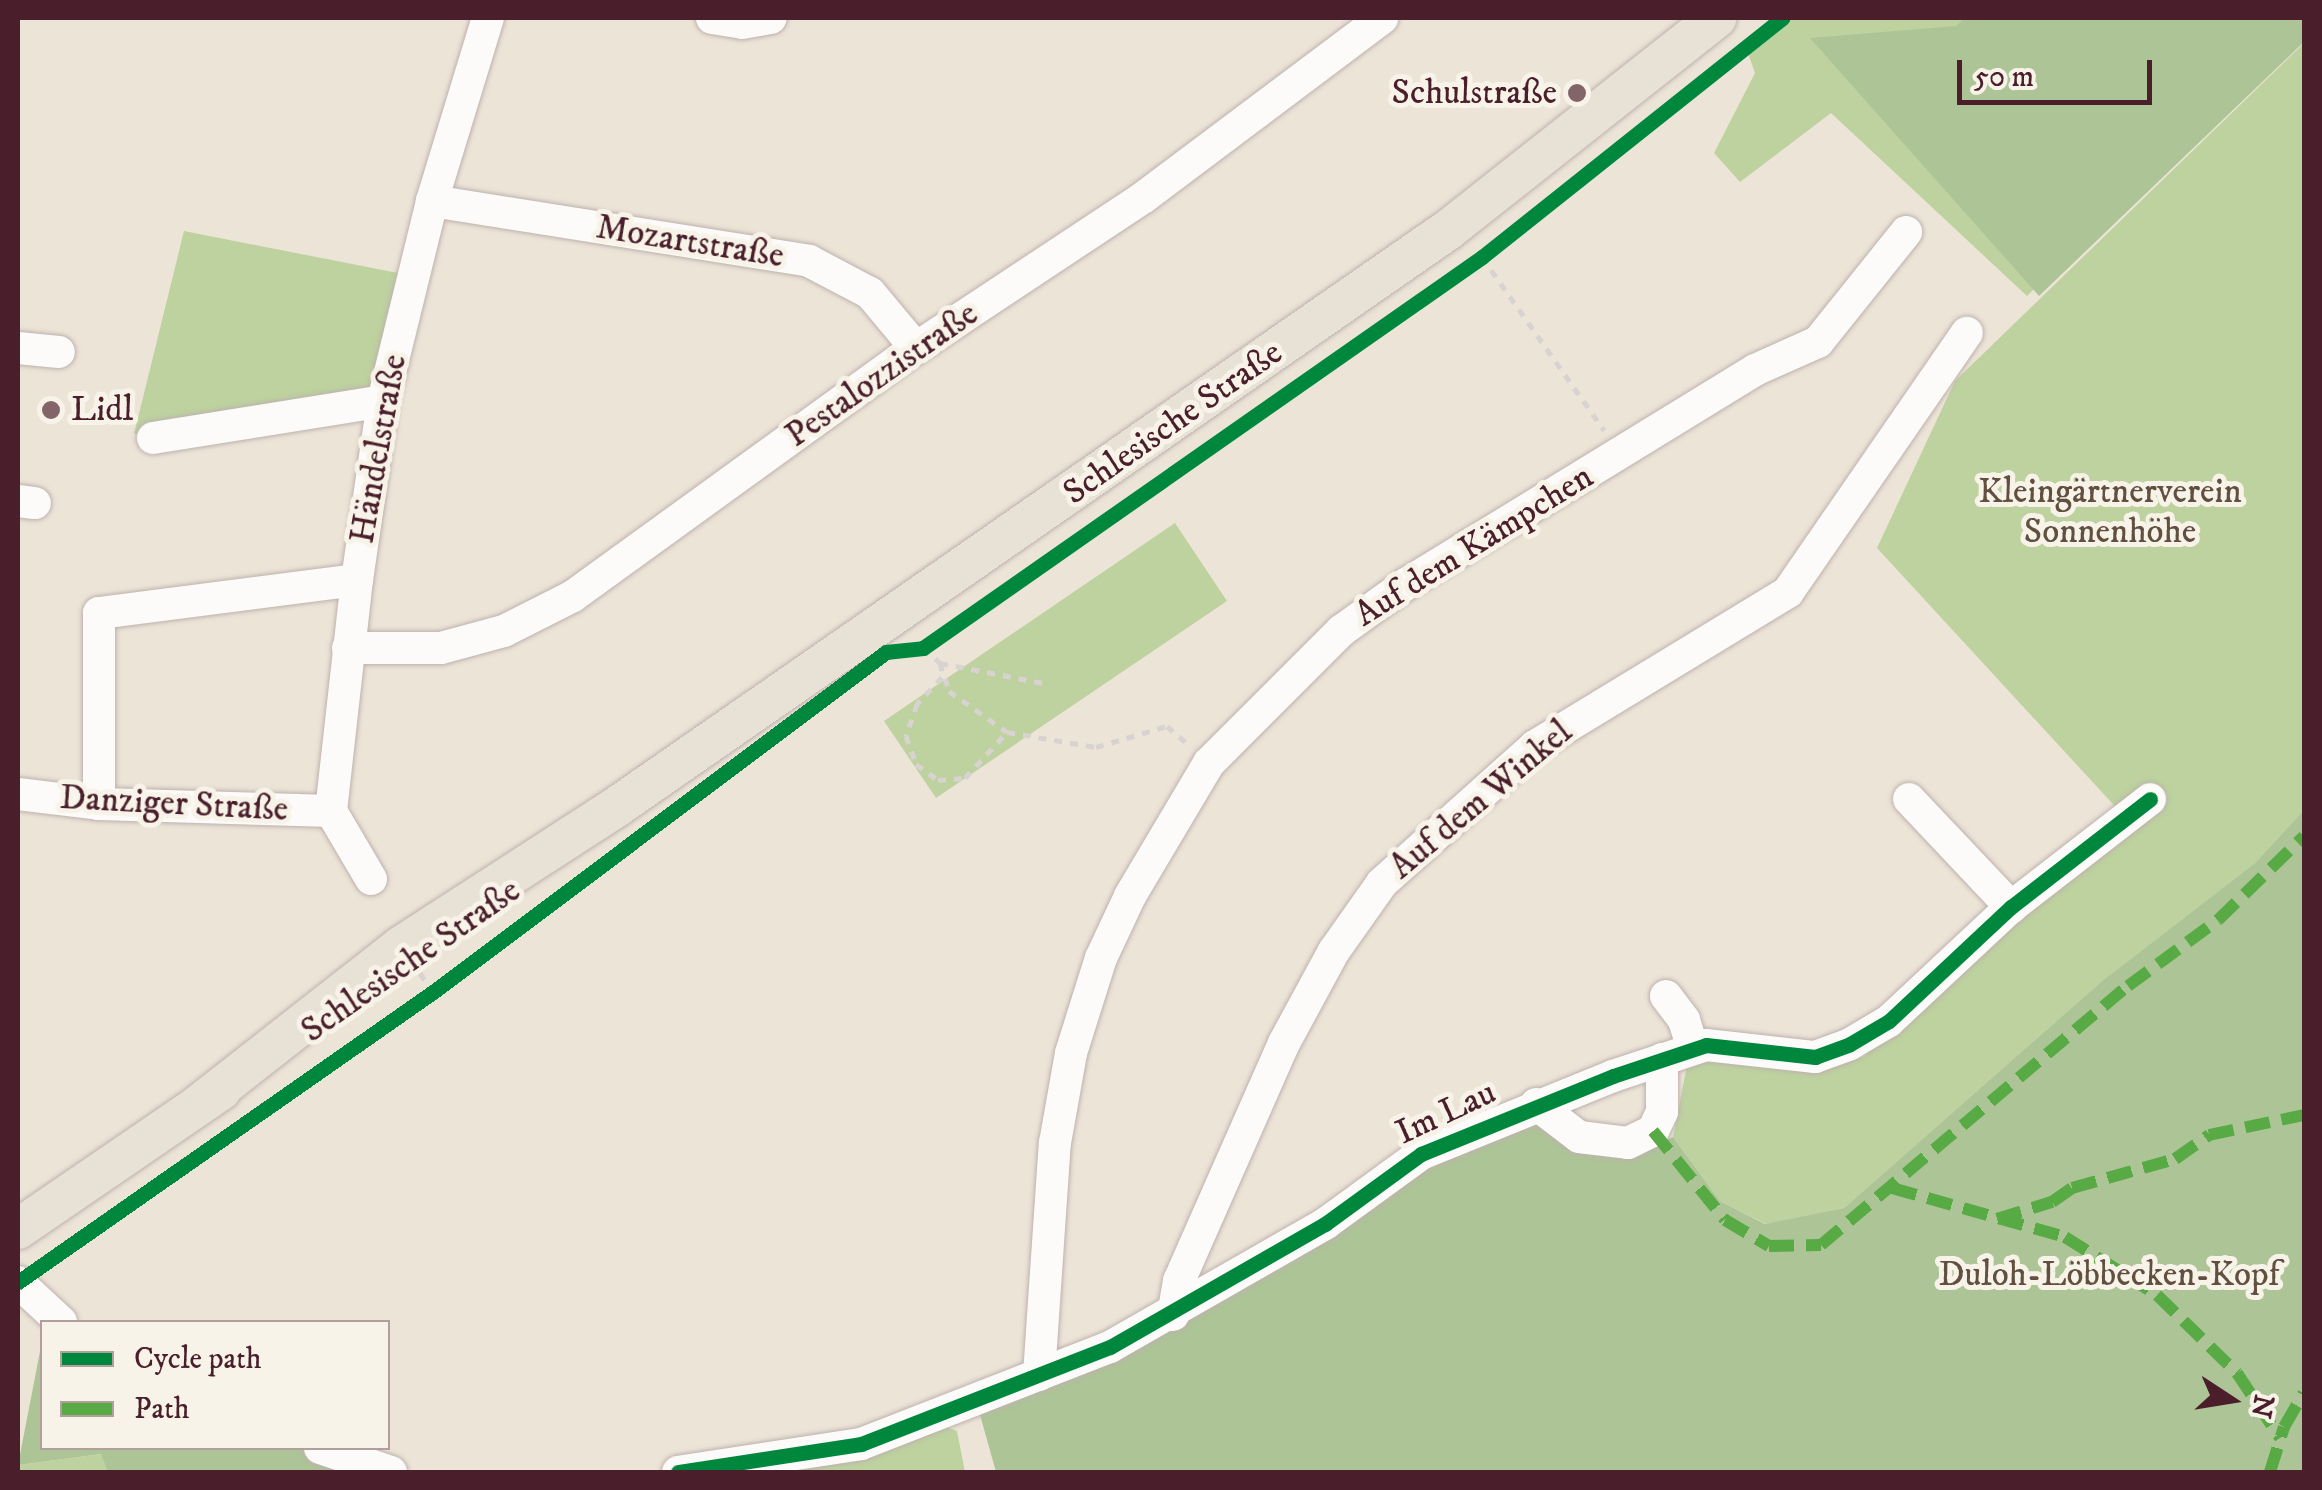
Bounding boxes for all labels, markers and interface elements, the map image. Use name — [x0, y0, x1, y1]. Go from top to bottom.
scale bar — [1962, 40, 2157, 102]
text: 50 m — [1974, 59, 2034, 96]
place label: Schulstraße — [1392, 72, 1557, 114]
marker: Schulstraße — [1566, 82, 1588, 104]
street label: Mozartstraße — [593, 206, 787, 278]
street label: Pestalozzistraße — [778, 293, 986, 457]
street label: Schlesische Straße — [1055, 332, 1291, 514]
street label: Händelstraße — [342, 351, 416, 547]
place label: Lidl — [71, 389, 133, 431]
marker: Lidl — [40, 399, 62, 421]
street label: Auf dem Kämpchen — [1347, 456, 1601, 636]
park label: Kleingärtnerverein Sonnenhöhe — [1978, 471, 2242, 553]
street label: Auf dem Winkel — [1381, 712, 1581, 888]
street label: Danziger Straße — [59, 777, 289, 831]
street label: Schlesische Straße — [293, 870, 529, 1052]
street label: Im Lau — [1389, 1072, 1503, 1154]
park label: Duloh-Löbbecken-Kopf — [1938, 1254, 2280, 1296]
legend — [40, 1320, 390, 1450]
text: Cycle path — [134, 1341, 262, 1378]
north arrow — [2182, 1350, 2282, 1450]
text: Path — [134, 1391, 190, 1428]
text: N — [2242, 1391, 2281, 1421]

